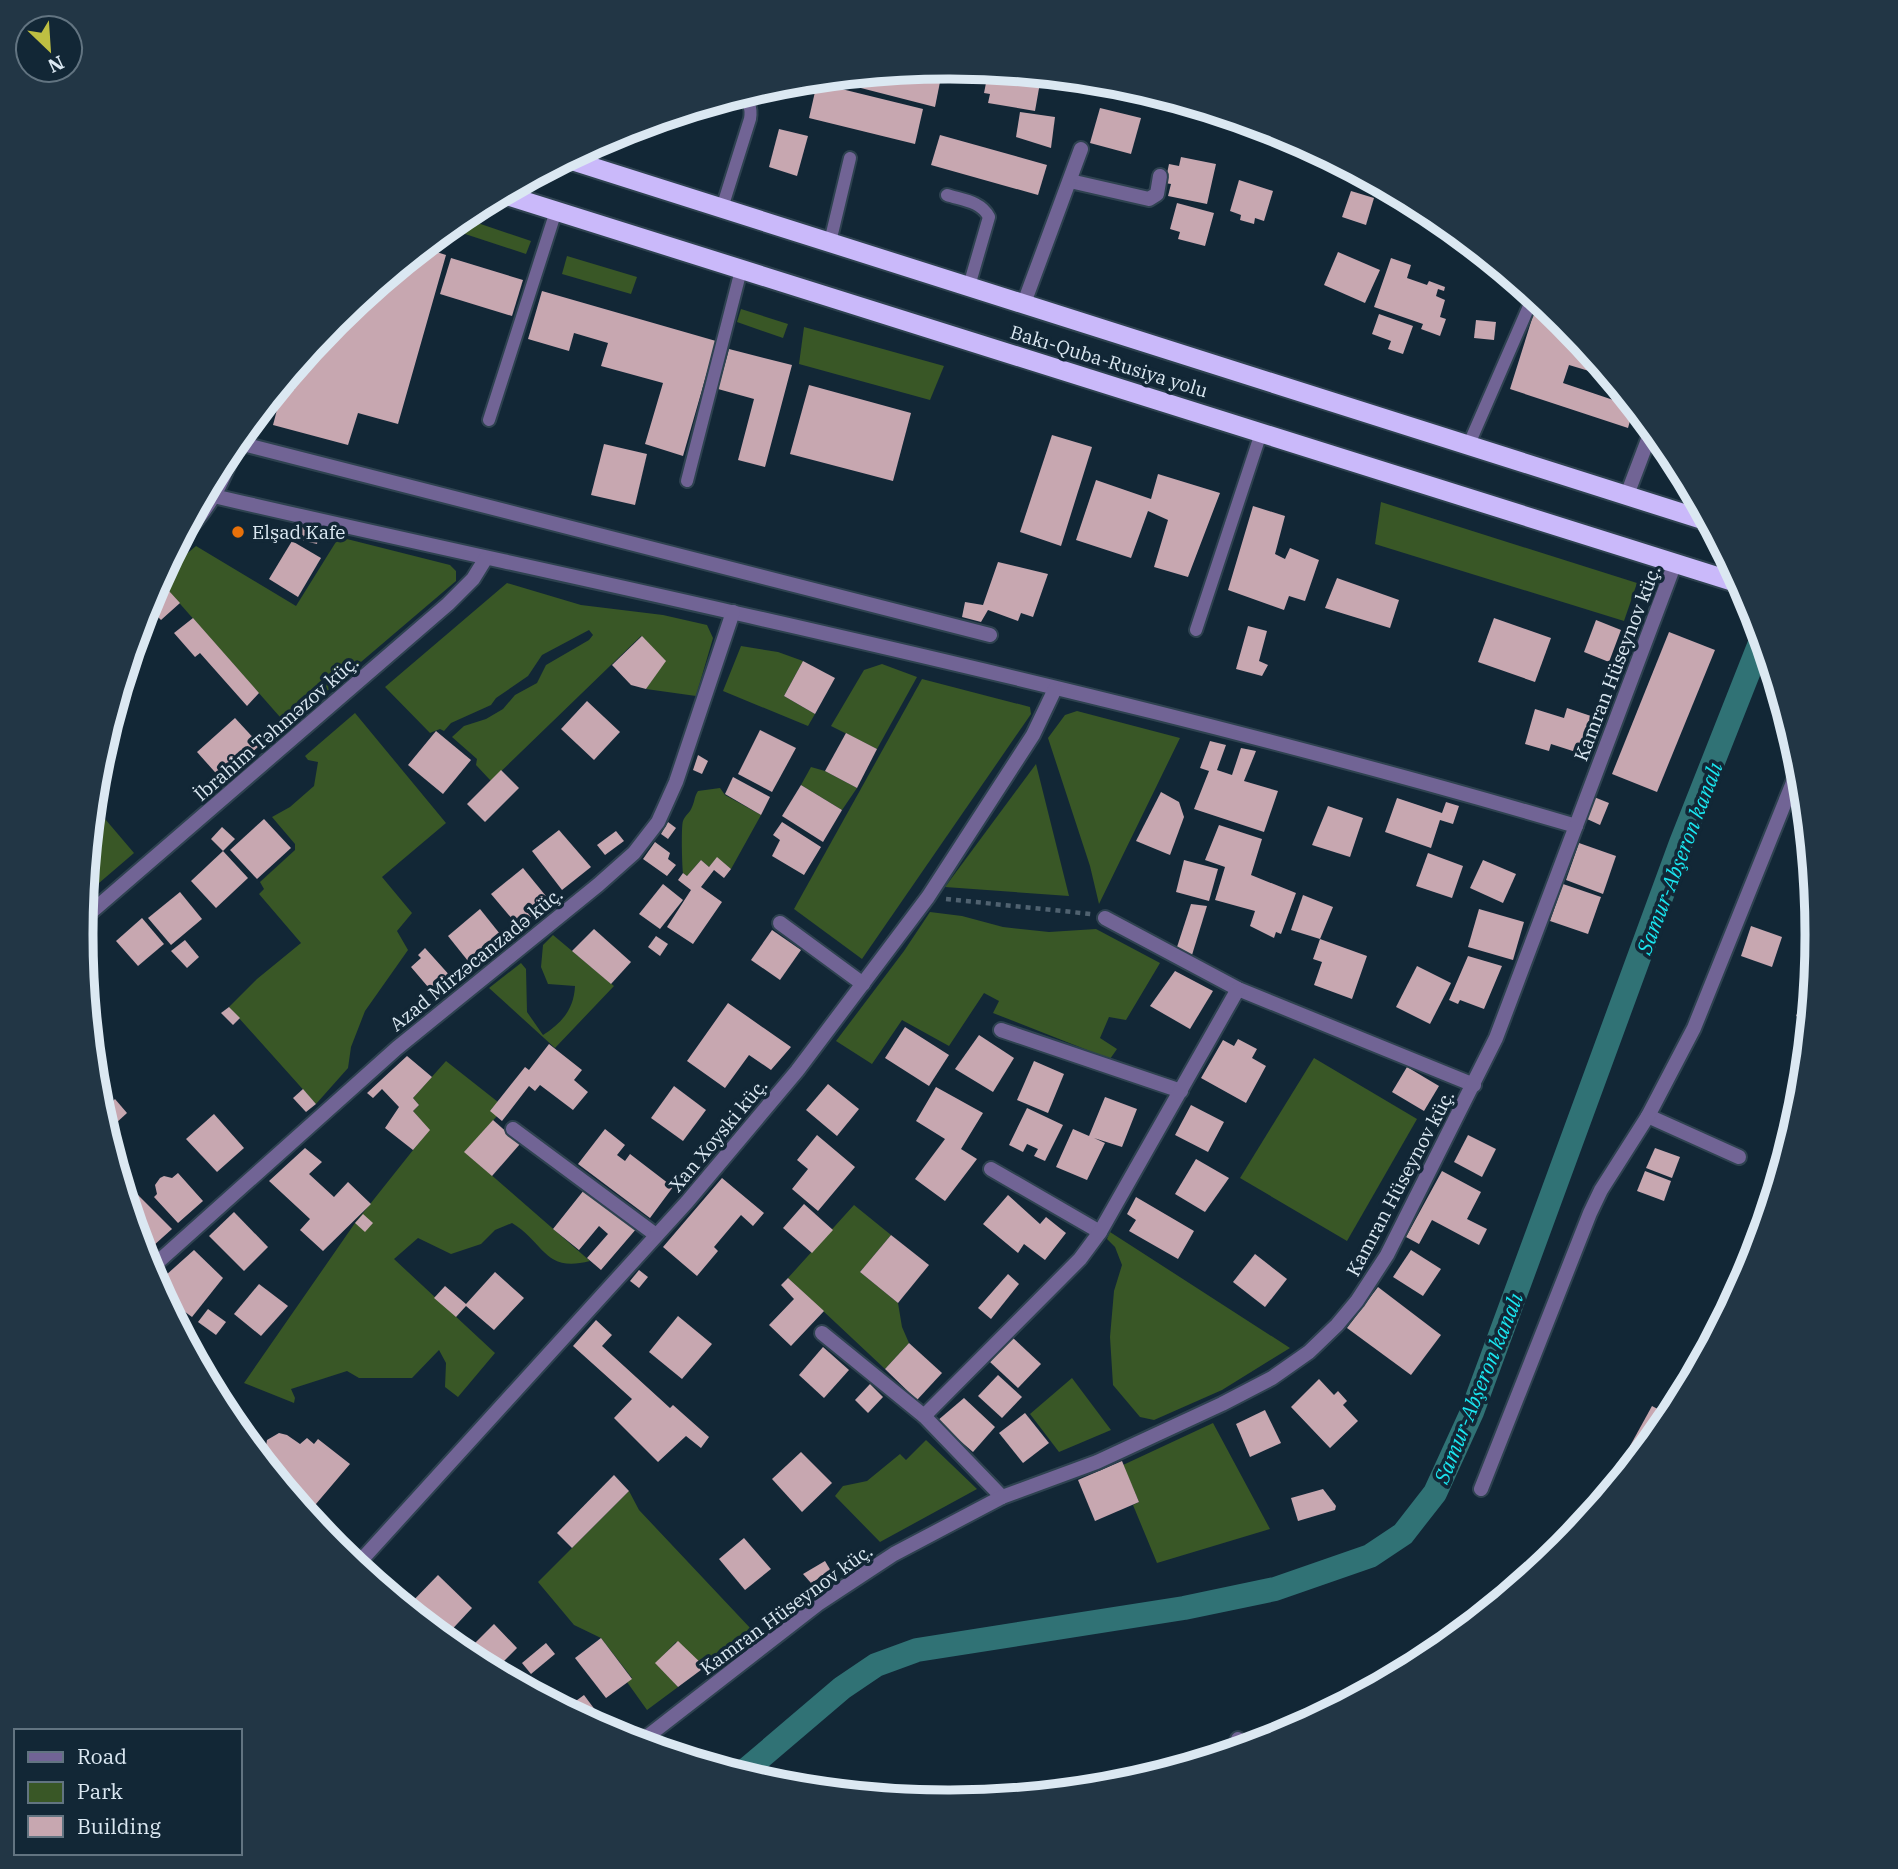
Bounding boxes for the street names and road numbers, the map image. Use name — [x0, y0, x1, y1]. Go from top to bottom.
street label: Bakı-Quba-Rusiya yolu — [1007, 320, 1211, 403]
street label: Kamran Hüseynov küç. — [1569, 562, 1665, 764]
street label: İbrahim Təhməzov küç. — [189, 650, 363, 806]
street label: Azad Mirzəcanzadə küç. — [385, 882, 567, 1036]
street label: Xan Xoyski küç. — [664, 1073, 772, 1197]
street label: Kamran Hüseynov küç. — [1341, 1086, 1459, 1280]
street label: Kamran Hüseynov küç. — [695, 1538, 877, 1680]

